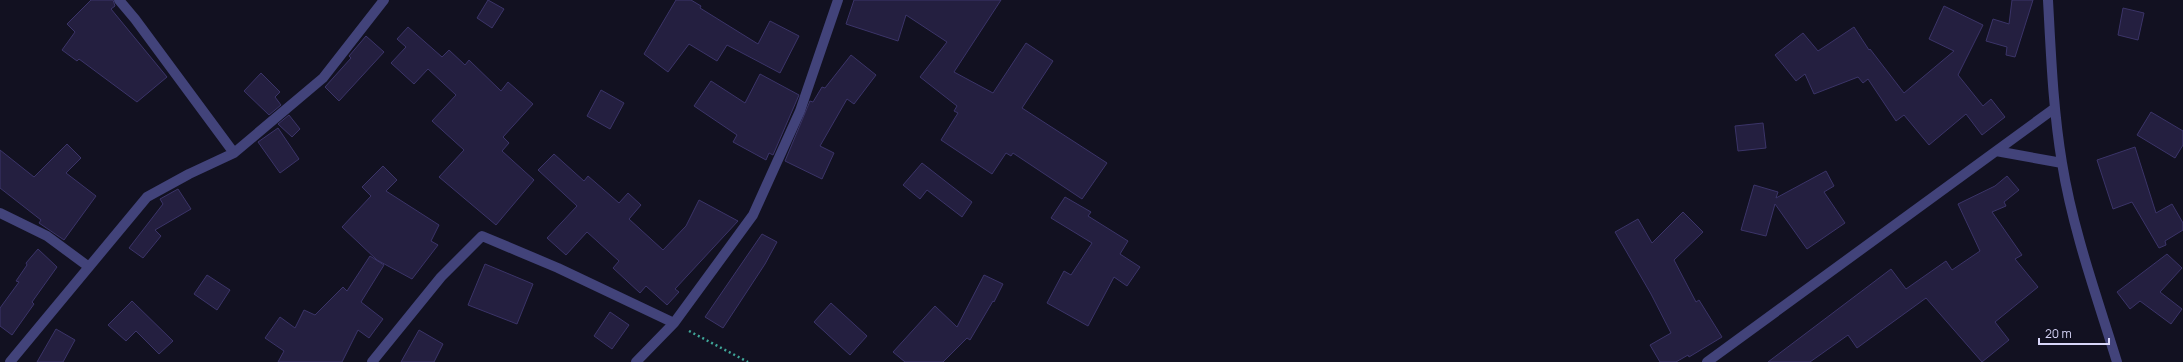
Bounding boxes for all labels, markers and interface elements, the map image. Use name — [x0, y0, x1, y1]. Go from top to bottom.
scale bar — [2039, 320, 2109, 346]
text: 20 m — [2045, 325, 2072, 342]

